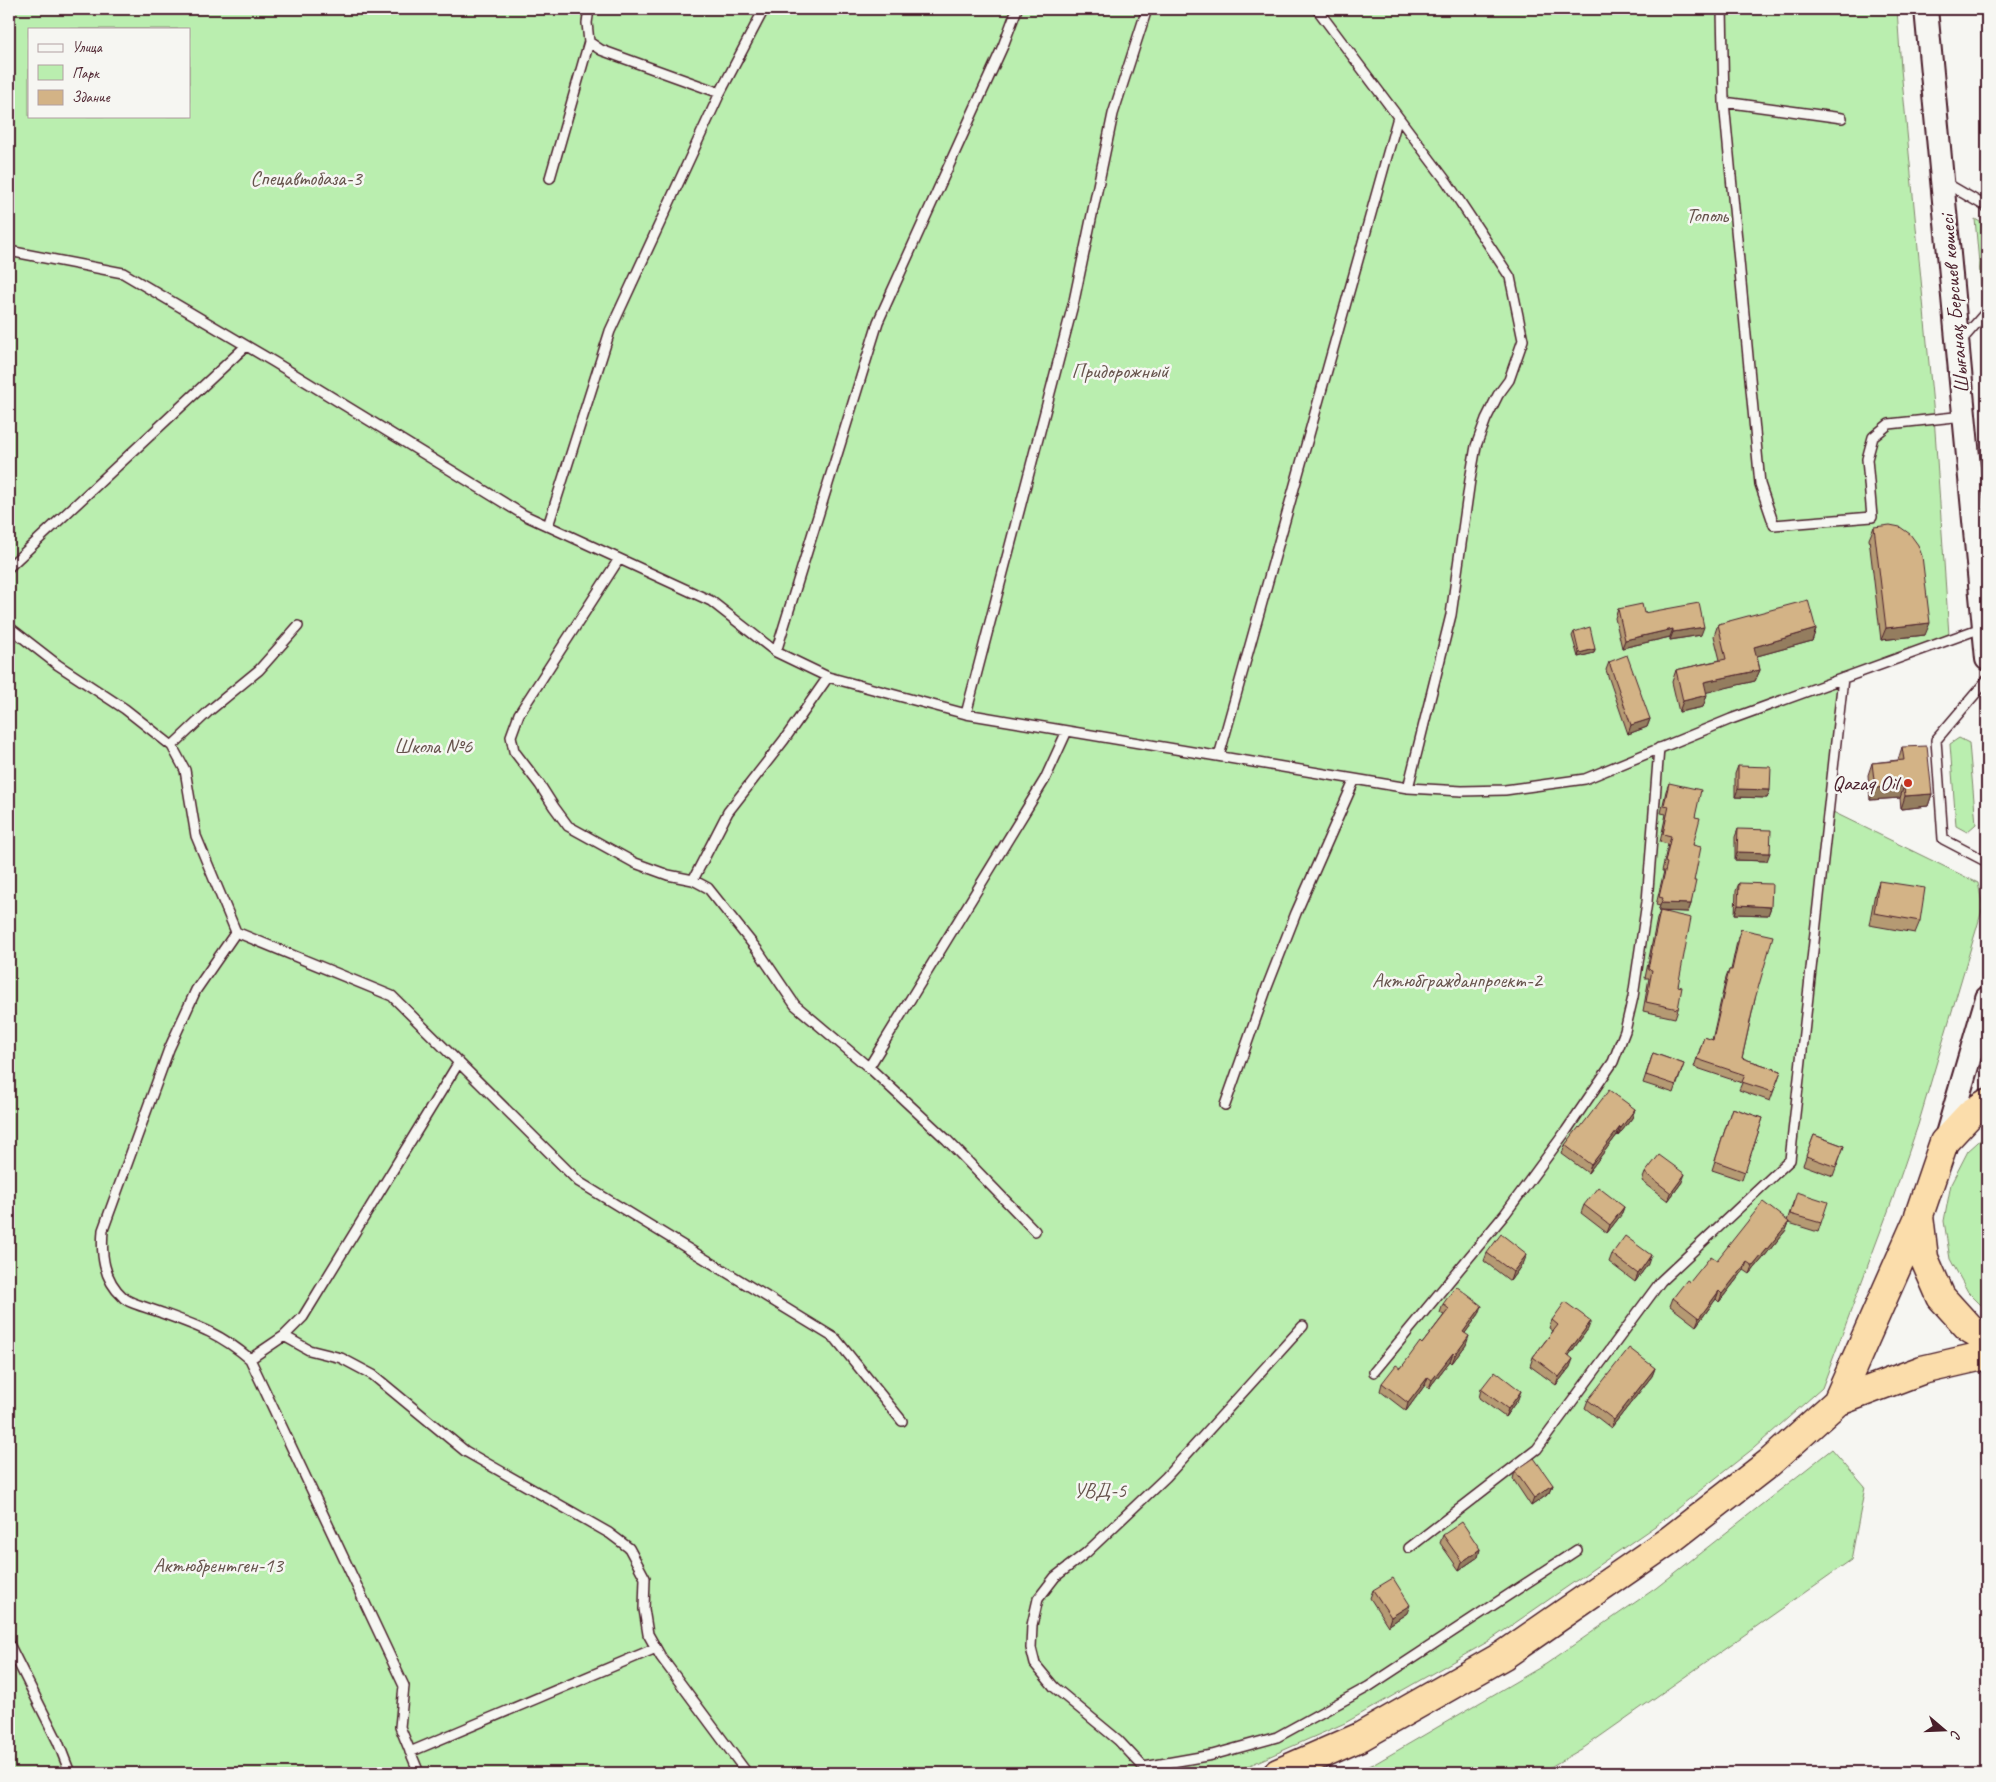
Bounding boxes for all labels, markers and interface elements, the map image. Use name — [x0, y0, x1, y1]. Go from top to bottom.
legend — [28, 28, 190, 118]
text: Улица — [72, 38, 103, 57]
text: Парк — [72, 64, 100, 83]
text: Здание — [72, 88, 111, 107]
park label: Спецавтобаза-3 — [250, 165, 363, 191]
park label: Тополь — [1686, 202, 1730, 228]
street label: Шығанақ Берсиев көшесі — [1933, 211, 1975, 394]
park label: Придорожный — [1071, 358, 1170, 384]
park label: Школа №6 — [394, 733, 473, 759]
place label: Qazaq Oil — [1832, 770, 1901, 796]
marker: Qazaq Oil — [1902, 777, 1914, 789]
park label: Актюбгражданпроект-2 — [1372, 967, 1544, 993]
park label: УВД-5 — [1074, 1477, 1128, 1503]
park label: Актюбрентген-13 — [153, 1552, 285, 1578]
north arrow — [1918, 1704, 1968, 1754]
text: С — [1946, 1728, 1965, 1742]

